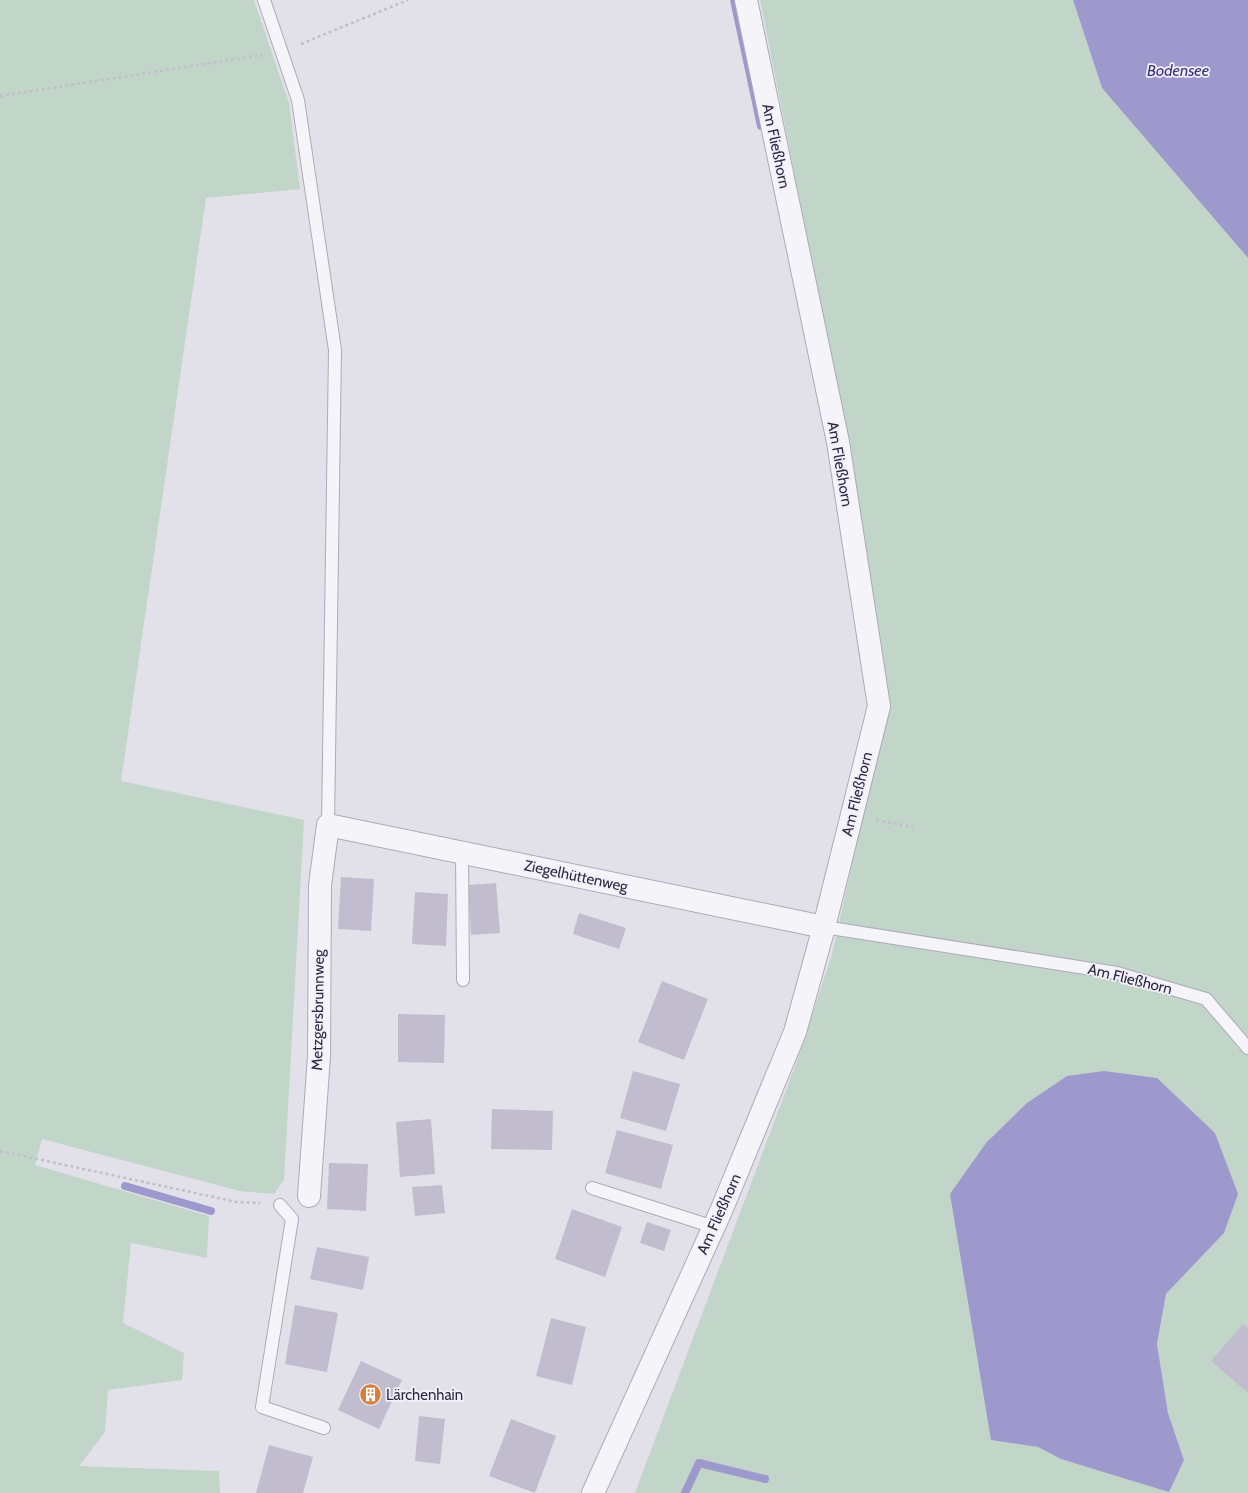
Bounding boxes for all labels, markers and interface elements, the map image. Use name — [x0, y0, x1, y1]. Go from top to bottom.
water label: Bodensee — [1147, 61, 1209, 80]
street label: Am Fließhorn — [758, 102, 794, 190]
street label: Am Fließhorn — [824, 420, 856, 508]
street label: Am Fließhorn — [838, 750, 876, 838]
street label: Ziegelhüttenweg — [522, 856, 630, 896]
street label: Metzgersbrunnweg — [308, 949, 328, 1071]
street label: Am Fließhorn — [1086, 960, 1174, 998]
street label: Am Fließhorn — [693, 1171, 745, 1257]
building icon: Lärchenhain — [357, 1382, 383, 1408]
place label: Lärchenhain — [386, 1386, 463, 1404]

